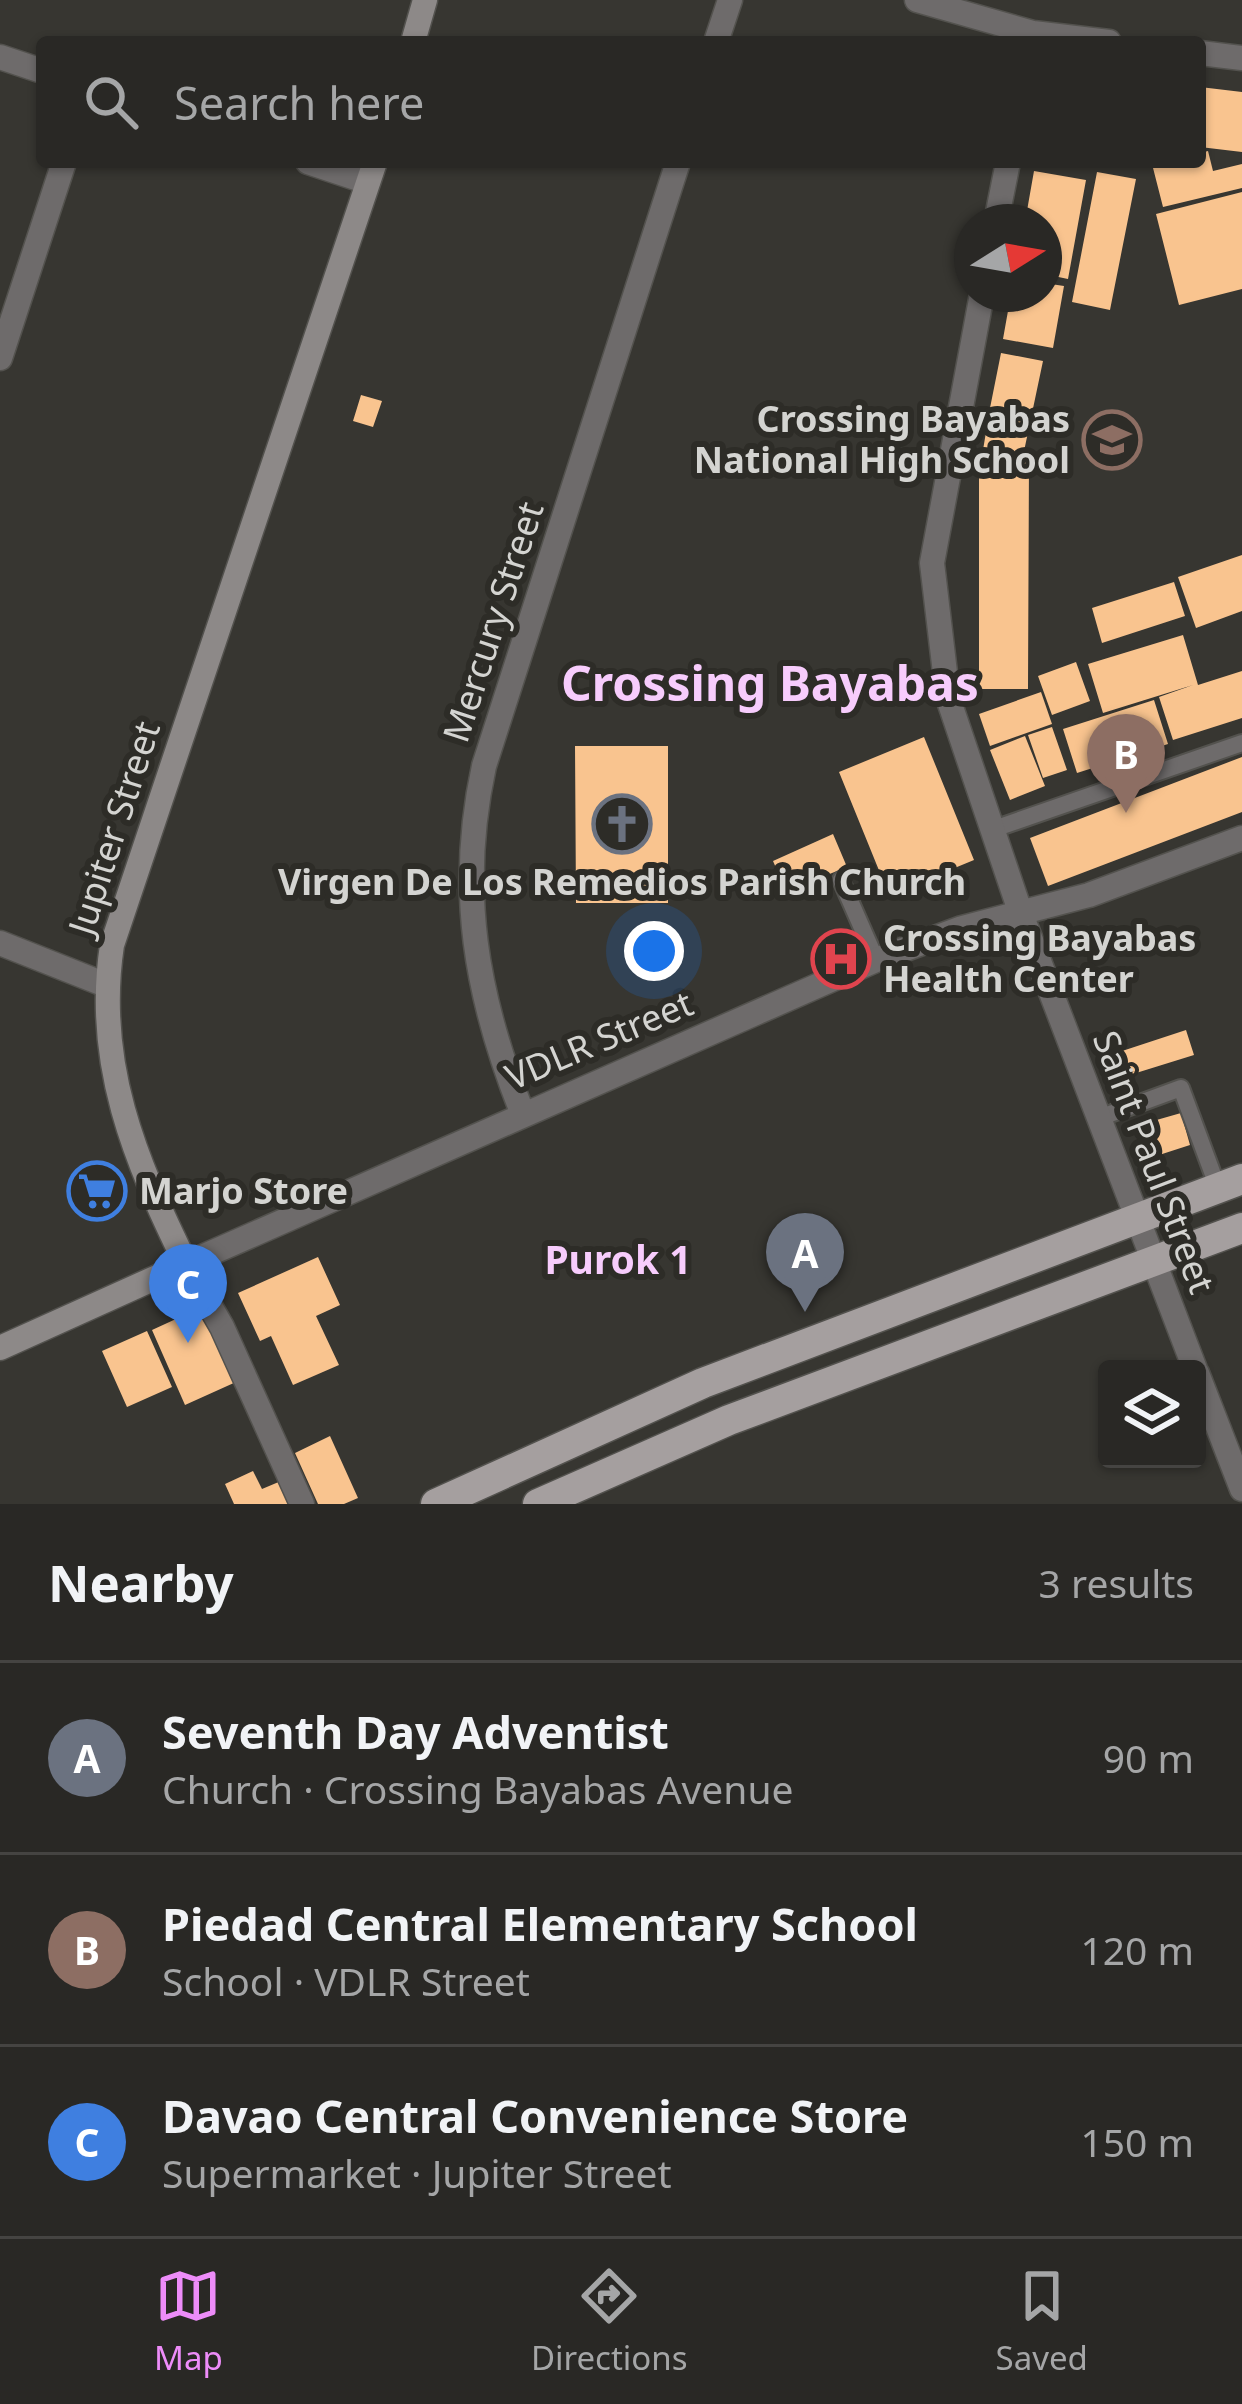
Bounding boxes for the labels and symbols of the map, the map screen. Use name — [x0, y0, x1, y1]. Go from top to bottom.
north arrow — [954, 204, 1062, 312]
place label: Crossing Bayabas National High School — [694, 394, 1070, 484]
school or university icon: Crossing Bayabas National High School — [1081, 409, 1143, 471]
street label: Mercury Street — [431, 496, 554, 748]
district label: Crossing Bayabas — [561, 650, 979, 715]
pin: B — [1087, 714, 1165, 813]
street label: Jupiter Street — [55, 715, 171, 944]
church icon: Virgen De Los Remedios Parish Church — [591, 793, 653, 855]
place label: Virgen De Los Remedios Parish Church — [278, 857, 966, 906]
place label: Crossing Bayabas Health Center — [883, 913, 1196, 1003]
your location — [624, 921, 684, 981]
hospital icon: Crossing Bayabas Health Center — [810, 928, 872, 990]
street label: VDLR Street — [498, 978, 700, 1101]
street label: Saint Paul Street — [1082, 1024, 1227, 1300]
supermarket icon: Marjo Store — [66, 1160, 128, 1222]
place label: Marjo Store — [139, 1166, 348, 1215]
pin: A — [766, 1213, 844, 1312]
district label: Purok 1 — [544, 1232, 692, 1285]
pin: C — [149, 1244, 227, 1343]

